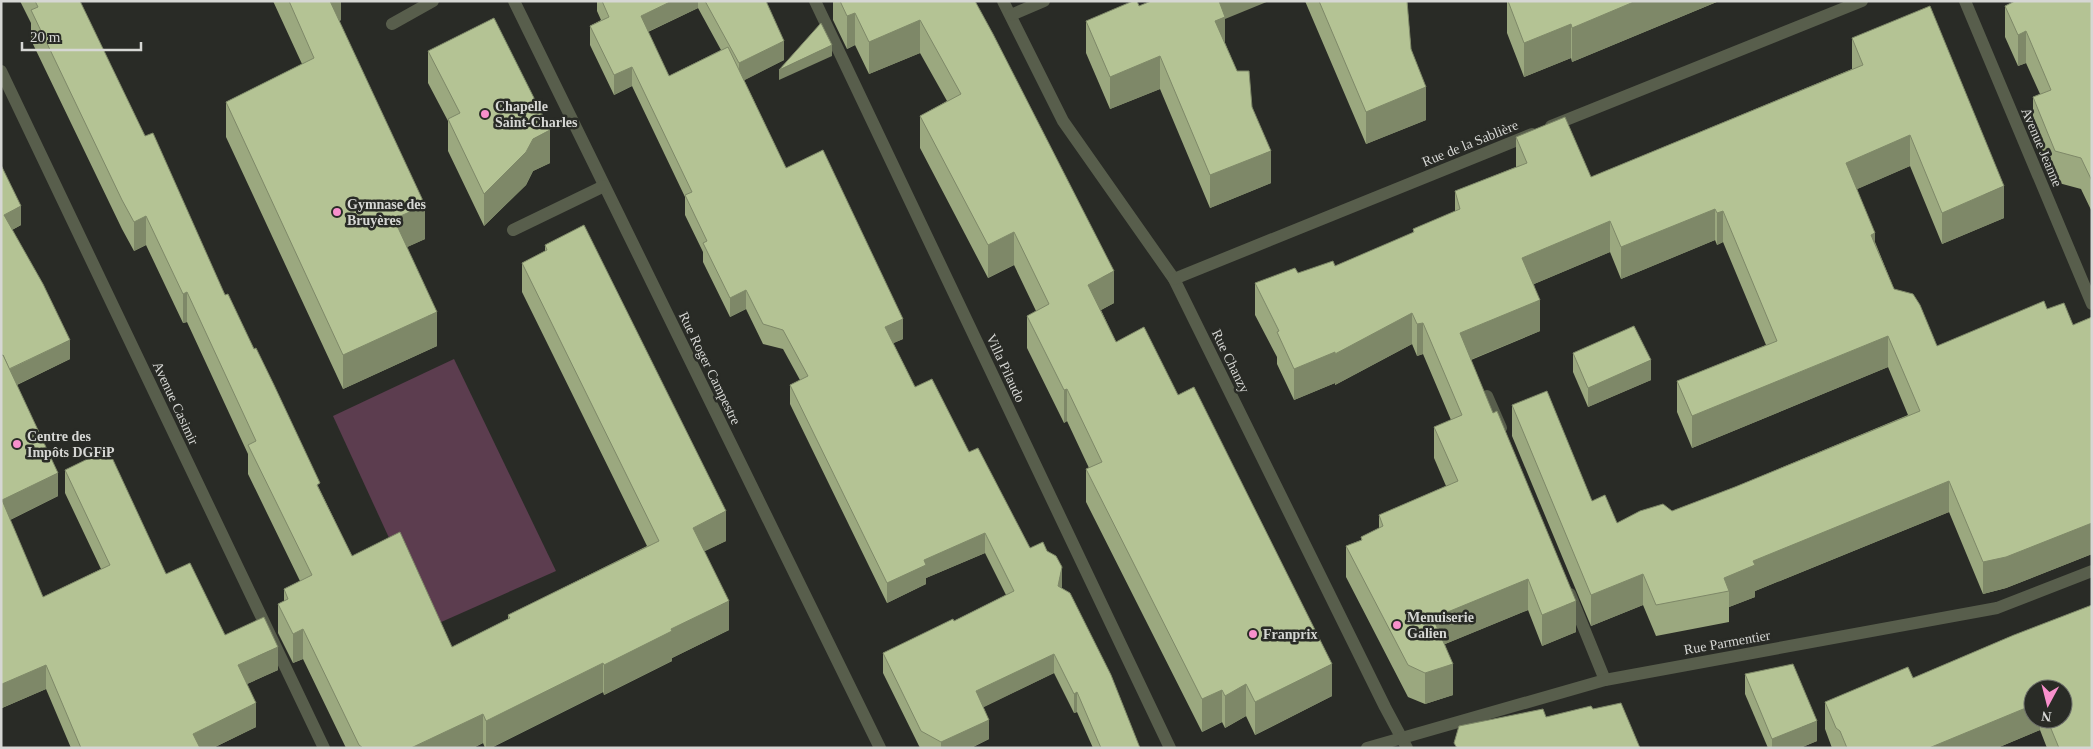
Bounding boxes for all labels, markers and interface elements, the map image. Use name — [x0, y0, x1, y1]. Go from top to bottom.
scale bar — [22, 20, 141, 52]
text: 20 m — [30, 29, 61, 45]
place label: Chapelle Saint-Charles — [495, 99, 578, 130]
street label: Avenue Jeanne — [2018, 106, 2065, 189]
marker: Chapelle Saint-Charles — [479, 108, 491, 120]
street label: Rue de la Sablière — [1420, 117, 1520, 170]
place label: Gymnase des Bruyères — [347, 197, 427, 228]
marker: Gymnase des Bruyères — [331, 206, 343, 218]
street label: Rue Roger Campestre — [676, 309, 743, 427]
street label: Rue Chanzy — [1209, 327, 1252, 395]
street label: Villa Pilaudo — [983, 332, 1028, 405]
street label: Avenue Casimir — [150, 359, 202, 448]
place label: Centre des Impôts DGFiP — [27, 429, 115, 460]
marker: Centre des Impôts DGFiP — [11, 438, 23, 450]
place label: Menuiserie Galien — [1407, 610, 1474, 641]
marker: Menuiserie Galien — [1391, 619, 1403, 631]
place label: Franprix — [1263, 627, 1317, 642]
street label: Rue Parmentier — [1683, 627, 1772, 657]
marker: Franprix — [1247, 628, 1259, 640]
north arrow — [2023, 679, 2073, 729]
text: N — [2041, 708, 2052, 724]

